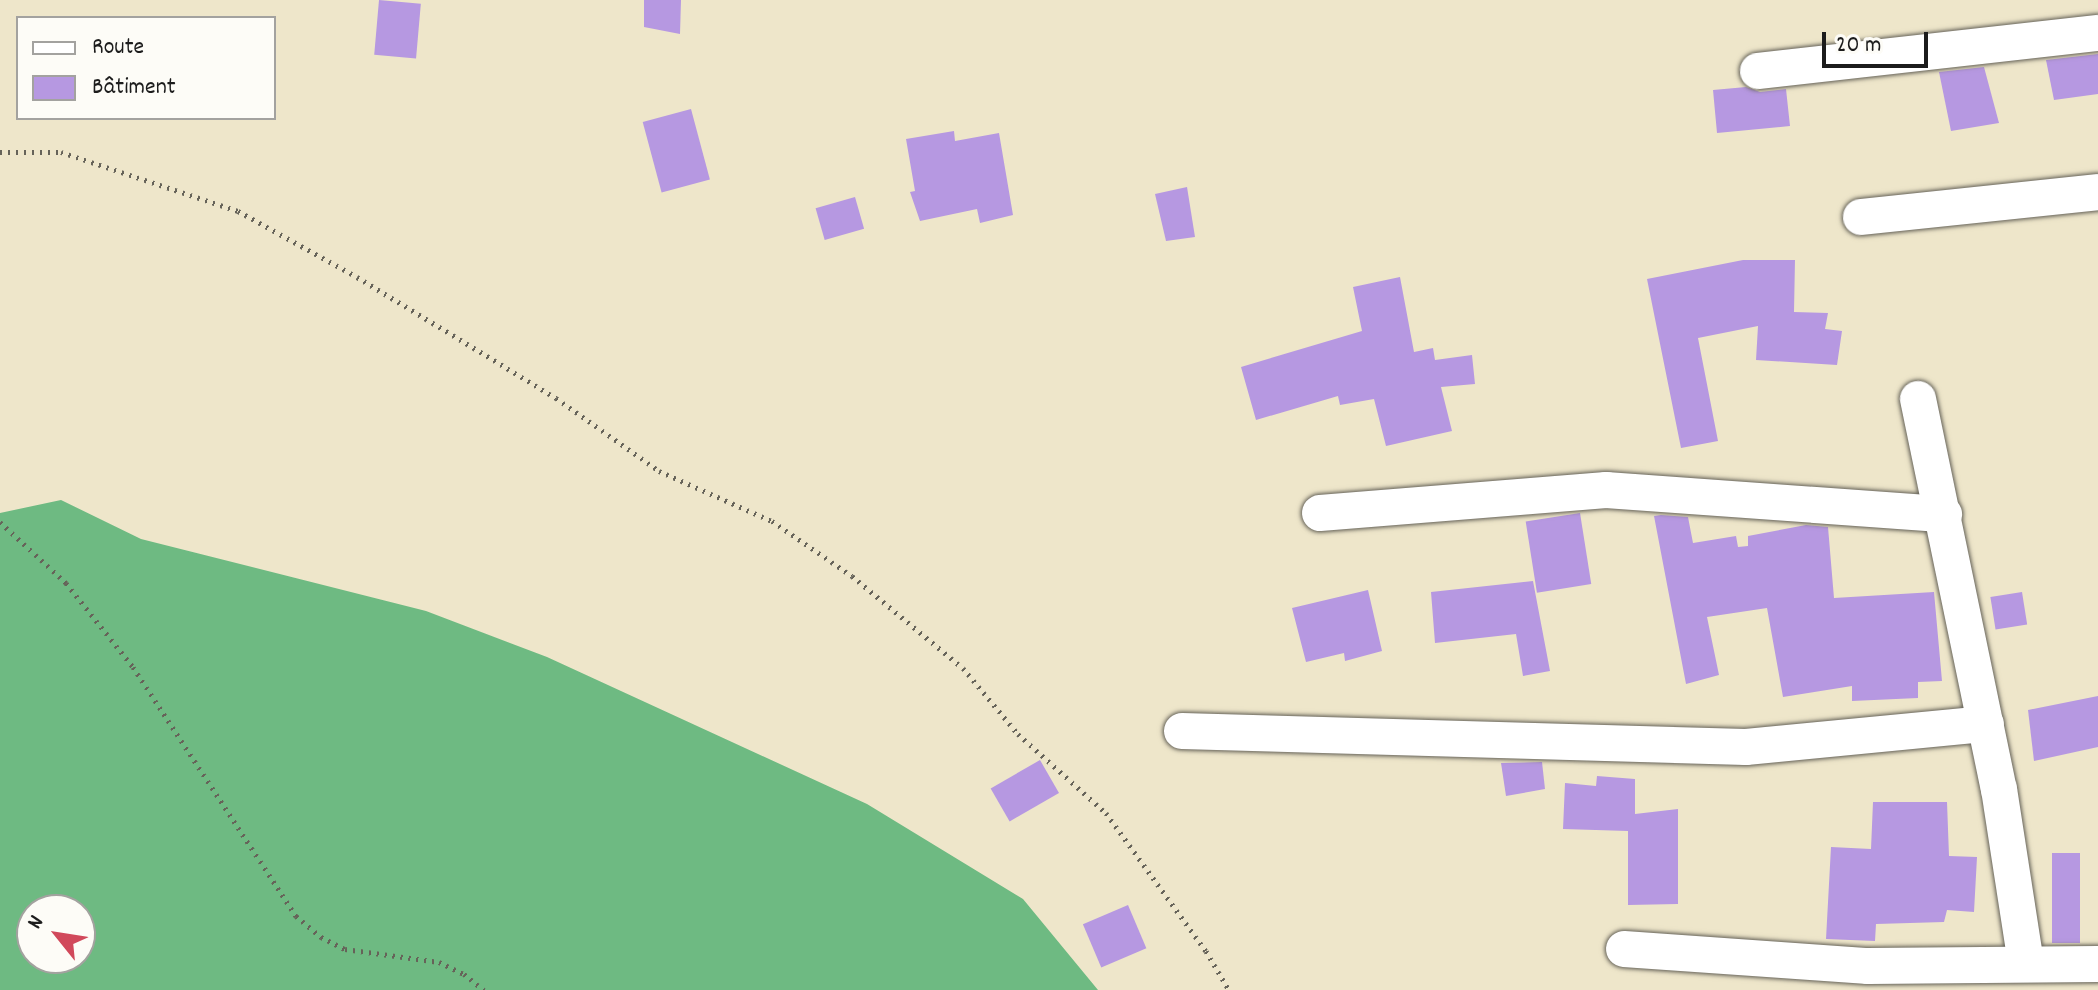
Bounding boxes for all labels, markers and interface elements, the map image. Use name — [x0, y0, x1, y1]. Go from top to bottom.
legend — [16, 16, 276, 120]
scale bar — [1826, 16, 1932, 66]
text: 20 m — [1836, 29, 1882, 63]
text: Route — [92, 31, 144, 65]
text: Bâtiment — [92, 71, 176, 105]
north arrow — [16, 894, 96, 974]
text: N — [20, 910, 53, 935]

